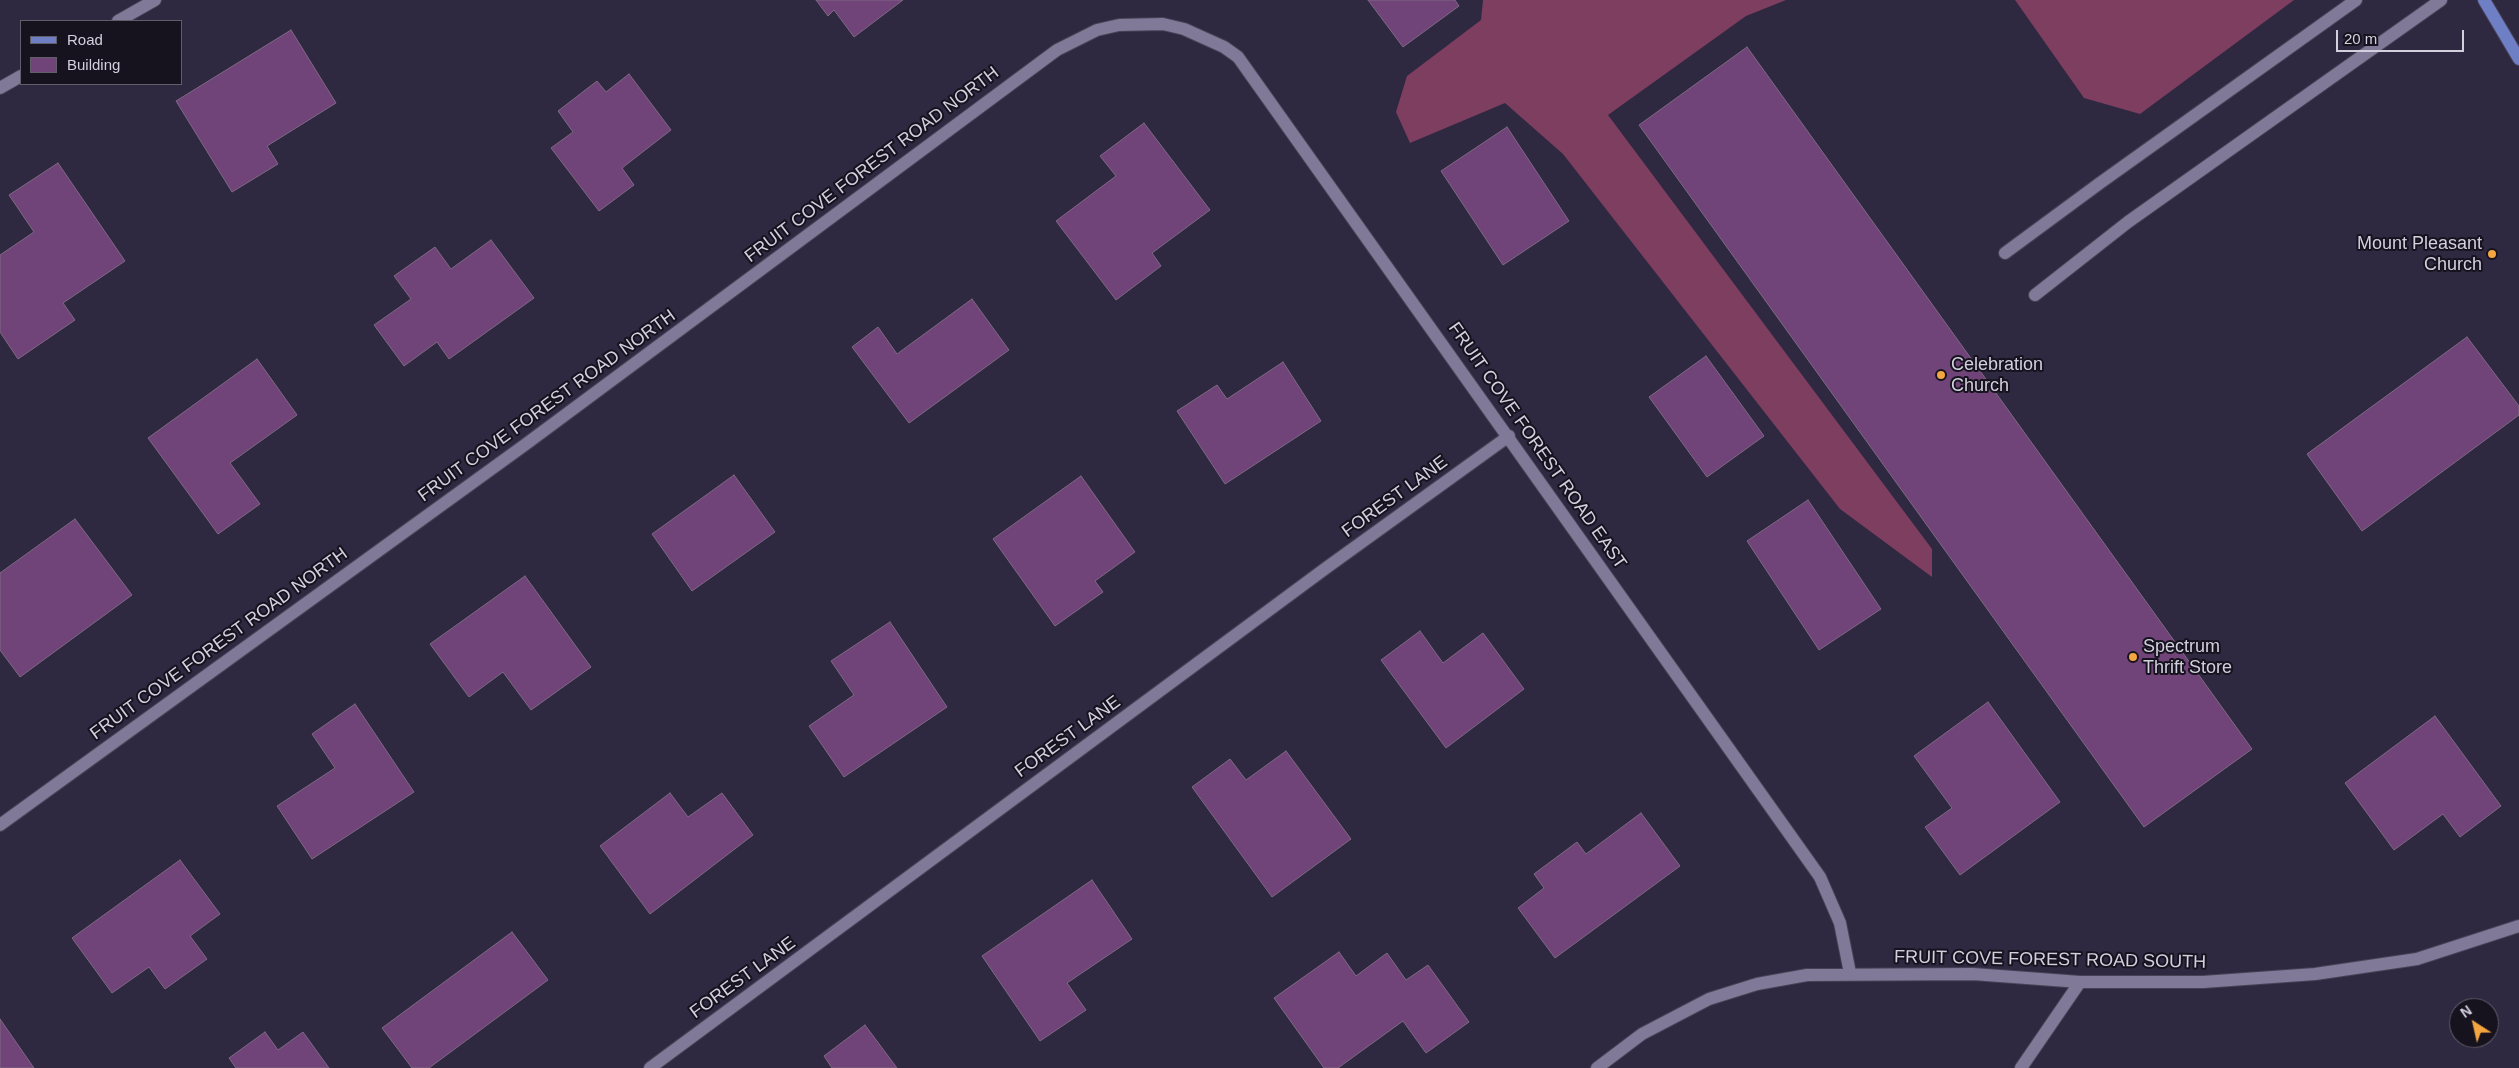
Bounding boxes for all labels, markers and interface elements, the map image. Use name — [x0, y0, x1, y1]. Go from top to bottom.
legend — [20, 20, 182, 85]
scale bar — [2339, 20, 2466, 52]
text: 20 m — [2344, 30, 2377, 47]
text: Road — [67, 31, 103, 48]
text: Building — [67, 56, 120, 73]
street label: FRUIT COVE FOREST ROAD NORTH — [741, 62, 1003, 268]
place label: Mount Pleasant Church — [2357, 233, 2482, 276]
marker: Mount Pleasant Church — [2486, 248, 2498, 260]
street label: FRUIT COVE FOREST ROAD NORTH — [414, 305, 680, 507]
street label: FRUIT COVE FOREST ROAD EAST — [1443, 319, 1631, 573]
place label: Celebration Church — [1951, 354, 2043, 396]
marker: Celebration Church — [1935, 369, 1947, 381]
street label: FOREST LANE — [1338, 452, 1452, 542]
street label: FRUIT COVE FOREST ROAD NORTH — [86, 543, 352, 745]
place label: Spectrum Thrift Store — [2143, 636, 2232, 679]
marker: Spectrum Thrift Store — [2127, 651, 2139, 663]
street label: FOREST LANE — [1011, 692, 1125, 782]
street label: FOREST LANE — [686, 933, 800, 1023]
street label: FRUIT COVE FOREST ROAD SOUTH — [1894, 946, 2206, 974]
north arrow — [2449, 998, 2499, 1048]
text: N — [2457, 1002, 2475, 1021]

